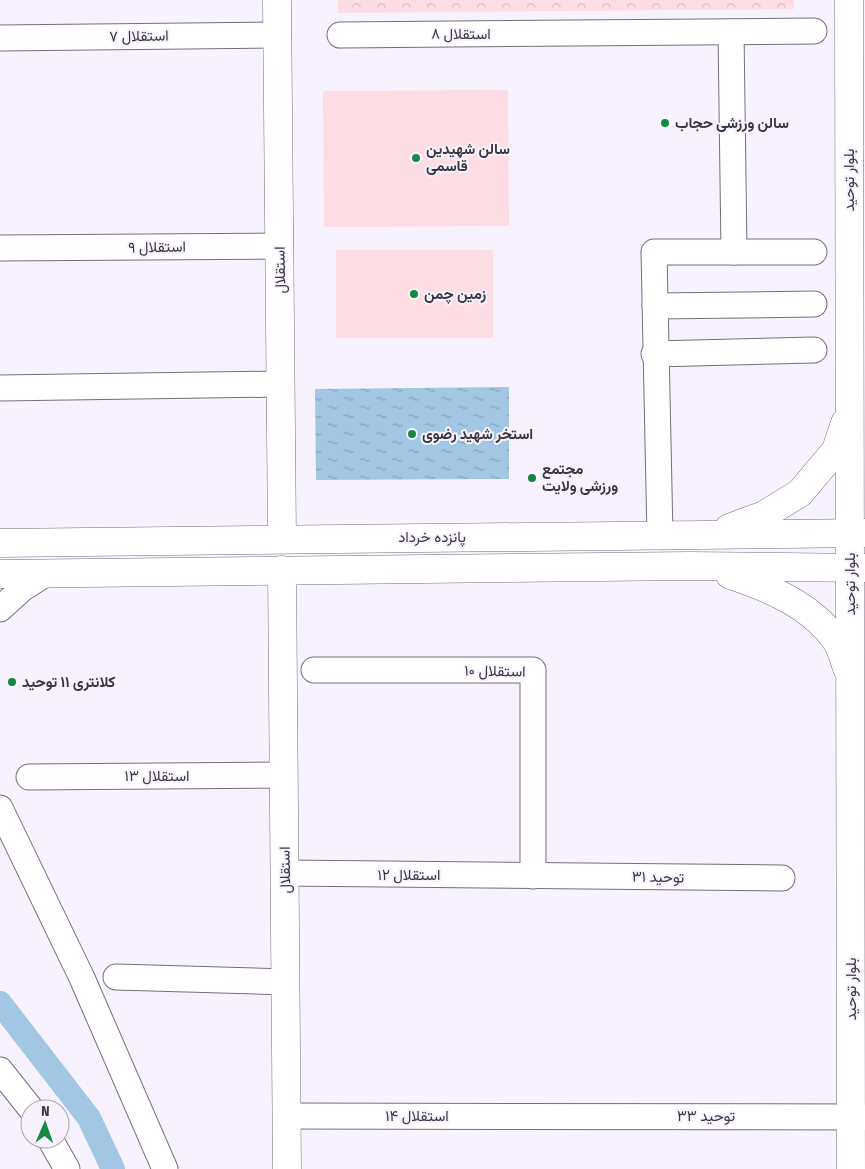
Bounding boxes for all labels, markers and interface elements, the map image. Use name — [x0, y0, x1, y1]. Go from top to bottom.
street label: استقلال ۸ — [431, 25, 491, 43]
street label: استقلال ۷ — [109, 26, 169, 46]
place label: سالن ورزشی حجاب — [675, 114, 789, 132]
marker: سالن ورزشی حجاب — [659, 117, 671, 129]
place label: سالن شهیدین قاسمی — [426, 140, 510, 175]
street label: بلوار توحید — [840, 149, 858, 211]
marker: سالن شهیدین قاسمی — [410, 152, 422, 164]
street label: استقلال ۹ — [128, 237, 186, 257]
street label: استقلال — [271, 246, 289, 294]
place label: زمین چمن — [424, 285, 486, 304]
marker: زمین چمن — [408, 288, 420, 300]
place label: استخر شهید رضوی — [422, 425, 533, 443]
marker: استخر شهید رضوی — [406, 428, 418, 440]
place label: مجتمع ورزشی ولایت — [542, 460, 618, 495]
marker: مجتمع ورزشی ولایت — [526, 472, 538, 484]
street label: پانزده خرداد — [398, 528, 466, 547]
street label: بلوار توحید — [841, 553, 859, 615]
street label: استقلال ۱۰ — [464, 661, 526, 681]
place label: کلانتری ۱۱ توحید — [22, 673, 116, 691]
marker: کلانتری ۱۱ توحید — [6, 676, 18, 688]
street label: استقلال ۱۳ — [125, 767, 189, 785]
street label: استقلال — [276, 846, 294, 894]
street label: استقلال ۱۲ — [378, 866, 440, 884]
street label: توحید ۳۱ — [632, 868, 685, 886]
street label: بلوار توحید — [842, 958, 860, 1020]
north arrow — [20, 1099, 70, 1149]
text: N — [41, 1103, 50, 1120]
street label: استقلال ۱۴ — [385, 1107, 449, 1125]
street label: توحید ۳۳ — [677, 1107, 735, 1125]

